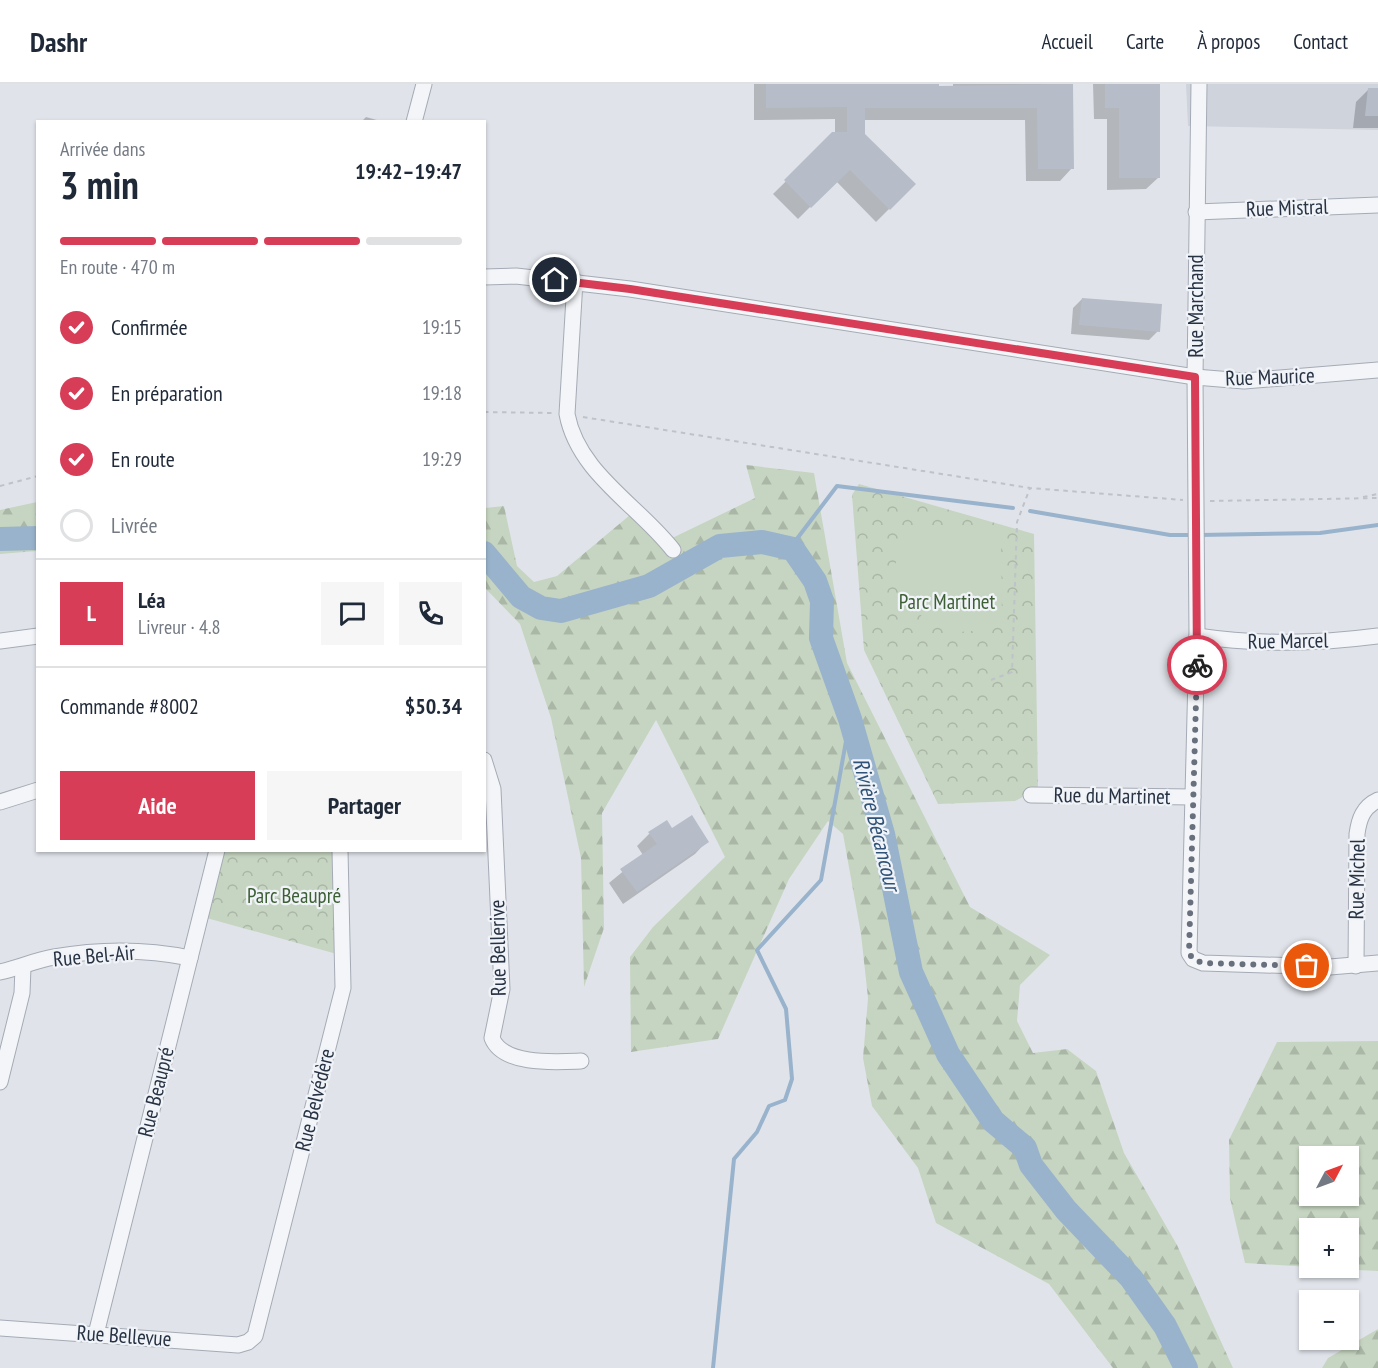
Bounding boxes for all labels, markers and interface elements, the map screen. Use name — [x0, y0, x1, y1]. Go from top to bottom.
text: Dashr — [30, 23, 87, 60]
text: Accueil — [1041, 28, 1093, 55]
text: Carte — [1126, 28, 1164, 55]
text: À propos — [1197, 28, 1260, 55]
text: Contact — [1293, 28, 1348, 55]
text: Arrivée dans — [60, 136, 145, 162]
text: 19:42–19:47 — [355, 157, 462, 185]
text: 3 min — [60, 159, 139, 210]
street label: Rue Mistral — [1245, 193, 1329, 222]
text: En route · 470 m — [60, 254, 175, 280]
pin — [529, 254, 580, 305]
street label: Rue Marchand — [1182, 254, 1209, 358]
icon: home — [538, 263, 571, 296]
icon: check — [60, 311, 93, 344]
text: Confirmée — [111, 313, 188, 341]
text: 19:15 — [422, 314, 462, 340]
street label: Rue Maurice — [1225, 361, 1315, 392]
icon: check — [60, 377, 93, 410]
text: En préparation — [111, 379, 223, 407]
text: 19:18 — [422, 380, 462, 406]
icon: check — [60, 443, 93, 476]
text: En route — [111, 445, 175, 473]
text: 19:29 — [422, 446, 462, 472]
text: Livrée — [111, 511, 157, 539]
button: chat — [321, 582, 384, 645]
button: phone — [399, 582, 462, 645]
text: Léa — [138, 586, 165, 614]
park label: Parc Martinet — [899, 588, 996, 615]
text: L — [87, 599, 96, 627]
text: Livreur · 4.8 — [138, 614, 221, 640]
street label: Rue Marcel — [1247, 626, 1329, 655]
courier — [1167, 635, 1227, 695]
icon: bike — [1181, 649, 1214, 682]
text: Commande #8002 — [60, 692, 199, 720]
text: $50.34 — [405, 692, 462, 720]
water label: Rivière Bécancour — [847, 755, 908, 896]
button: Aide — [60, 771, 255, 840]
button: Partager — [267, 771, 462, 840]
street label: Rue du Martinet — [1053, 781, 1171, 810]
street label: Rue Michel — [1342, 838, 1371, 919]
park label: Parc Beaupré — [247, 882, 341, 909]
street label: Rue Bellerive — [483, 900, 512, 996]
street label: Rue Bel-Air — [52, 938, 136, 973]
pin — [1281, 940, 1332, 991]
icon: bag — [1290, 949, 1323, 982]
street label: Rue Beaupré — [131, 1044, 180, 1140]
street label: Rue Belvédère — [289, 1046, 340, 1154]
north arrow — [1299, 1146, 1359, 1206]
map controls — [1299, 1146, 1359, 1350]
button: + — [1299, 1218, 1359, 1278]
button: − — [1299, 1290, 1359, 1350]
street label: Rue Bellevue — [76, 1319, 172, 1352]

